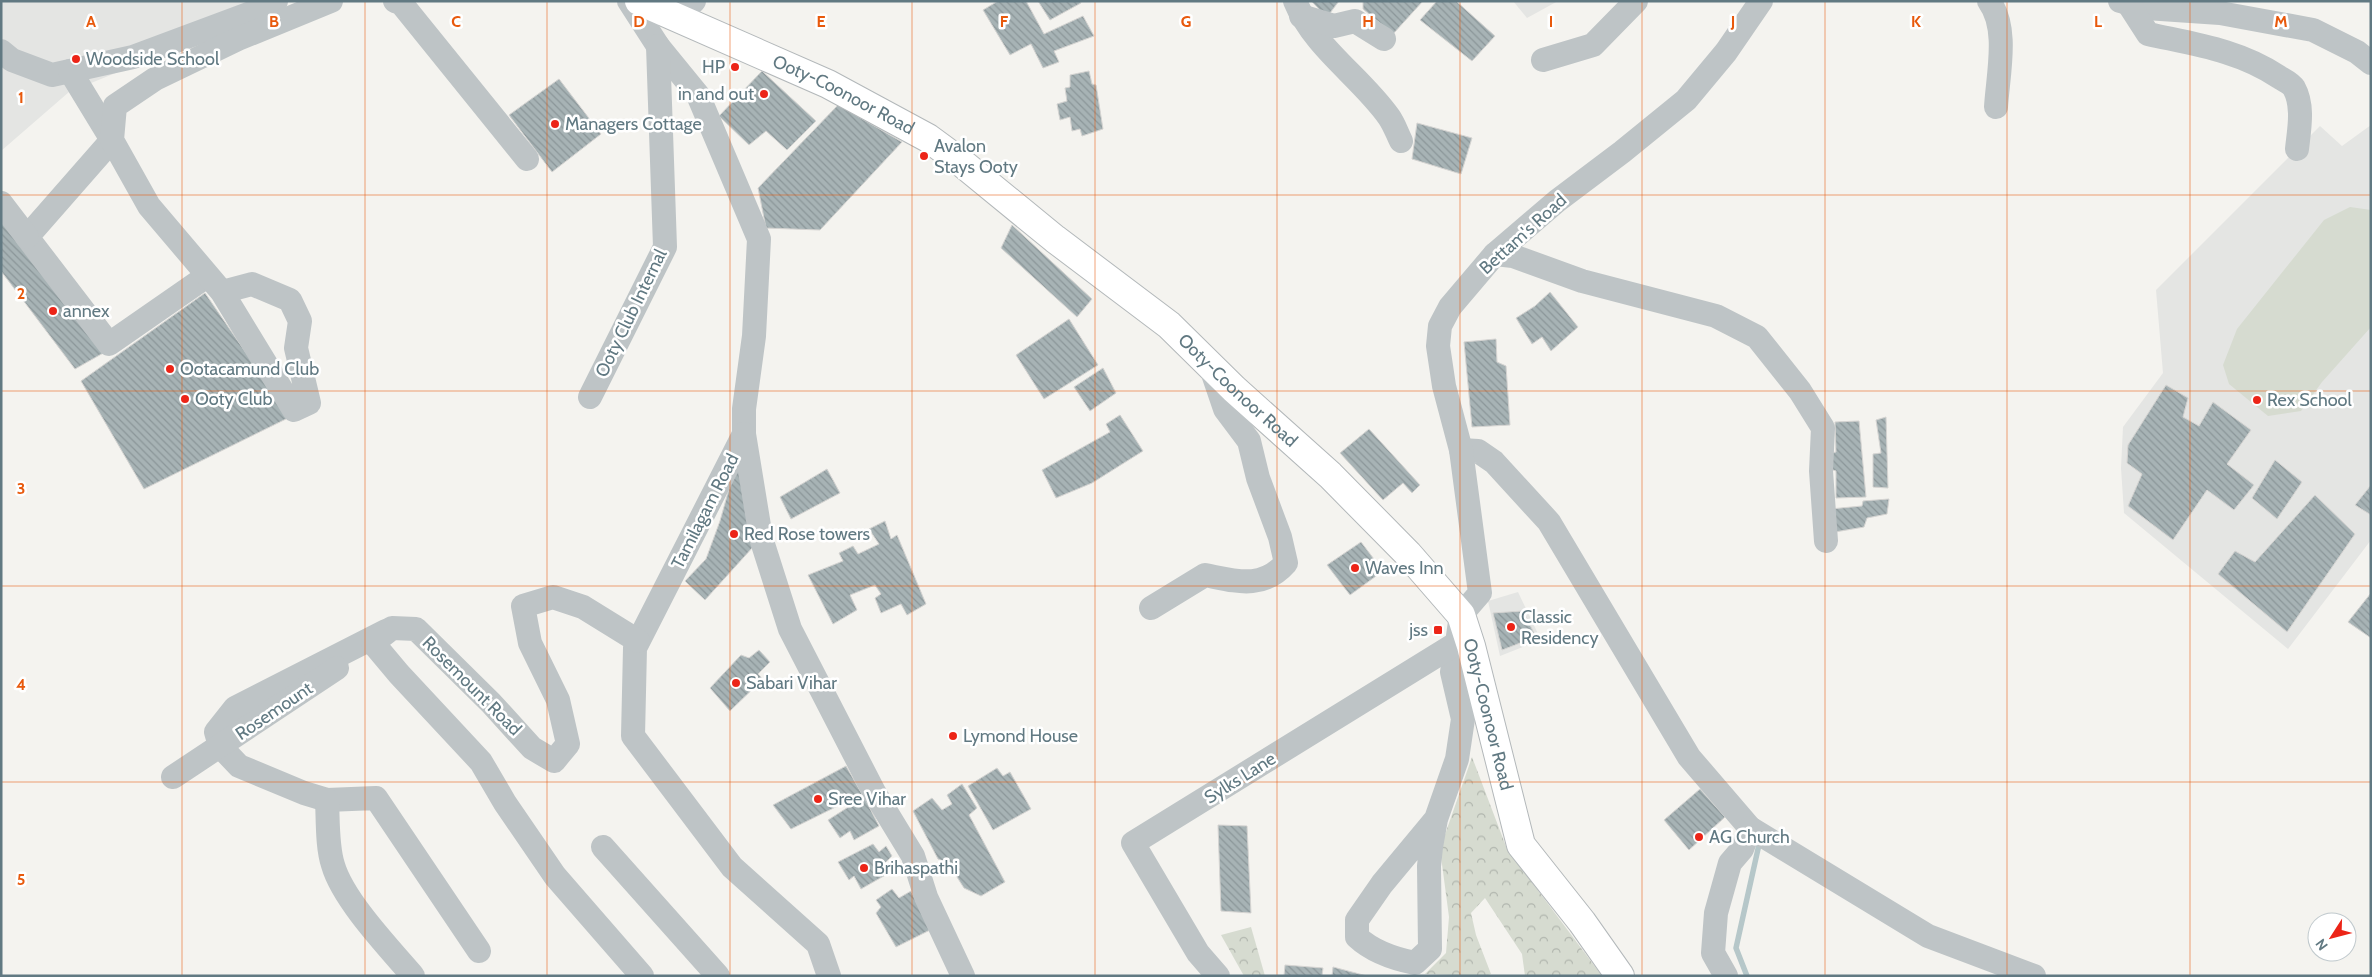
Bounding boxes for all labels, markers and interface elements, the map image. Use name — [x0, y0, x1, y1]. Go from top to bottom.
text: A — [86, 12, 96, 31]
text: B — [269, 12, 279, 31]
text: C — [451, 12, 461, 31]
text: D — [633, 12, 645, 31]
text: E — [816, 12, 826, 31]
text: F — [1000, 12, 1009, 31]
text: G — [1181, 12, 1191, 31]
text: H — [1362, 12, 1374, 31]
text: I — [1549, 12, 1553, 31]
text: J — [1730, 12, 1735, 31]
text: K — [1911, 12, 1921, 31]
text: L — [2094, 12, 2102, 31]
text: M — [2274, 12, 2288, 31]
place label: Woodside School — [86, 48, 220, 70]
street label: Ooty-Coonoor Road — [769, 50, 918, 140]
marker: Woodside School — [70, 53, 82, 65]
place label: HP — [702, 56, 725, 78]
marker: HP — [729, 61, 741, 73]
place label: in and out — [678, 83, 754, 105]
text: 1 — [18, 88, 24, 107]
marker: in and out — [758, 88, 770, 100]
place label: Managers Cottage — [565, 113, 702, 135]
marker: Managers Cottage — [549, 118, 561, 130]
place label: Avalon Stays Ooty — [934, 135, 1018, 178]
marker: Avalon Stays Ooty — [918, 150, 930, 162]
street label: Bettam's Road — [1475, 189, 1571, 279]
street label: Ooty Club Internal — [590, 245, 672, 381]
text: 2 — [17, 284, 25, 303]
place label: annex — [63, 300, 110, 322]
marker: annex — [47, 305, 59, 317]
street label: Ooty-Coonoor Road — [1173, 329, 1302, 452]
place label: Ootacamund Club — [180, 358, 319, 380]
marker: Ootacamund Club — [164, 363, 176, 375]
place label: Ooty Club — [195, 388, 273, 410]
place label: Rex School — [2267, 389, 2352, 411]
marker: Ooty Club — [179, 393, 191, 405]
marker: Rex School — [2251, 394, 2263, 406]
street label: Tamilagam Road — [667, 450, 743, 572]
text: 3 — [17, 479, 25, 498]
place label: Red Rose towers — [744, 523, 870, 545]
marker: Red Rose towers — [728, 528, 740, 540]
place label: Waves Inn — [1365, 557, 1444, 579]
marker: Waves Inn — [1349, 562, 1361, 574]
place label: Classic Residency — [1521, 606, 1599, 649]
place label: jss — [1408, 619, 1428, 641]
marker: Classic Residency — [1505, 621, 1517, 633]
marker: jss — [1432, 624, 1444, 636]
street label: Rosemount Road — [418, 632, 526, 740]
street label: Ooty-Coonoor Road — [1458, 635, 1518, 792]
place label: Sabari Vihar — [746, 672, 837, 694]
text: 4 — [16, 675, 26, 694]
street label: Rosemount — [231, 677, 317, 745]
marker: Sabari Vihar — [730, 677, 742, 689]
place label: Lymond House — [963, 725, 1078, 747]
marker: Lymond House — [947, 730, 959, 742]
street label: Sylks Lane — [1200, 747, 1280, 809]
place label: Sree Vihar — [828, 788, 906, 810]
marker: Sree Vihar — [812, 793, 824, 805]
place label: AG Church — [1709, 826, 1790, 848]
marker: AG Church — [1693, 831, 1705, 843]
place label: Brihaspathi — [874, 857, 958, 879]
marker: Brihaspathi — [858, 862, 870, 874]
text: 5 — [17, 870, 25, 889]
north arrow — [2307, 912, 2357, 962]
text: N — [2311, 935, 2332, 954]

